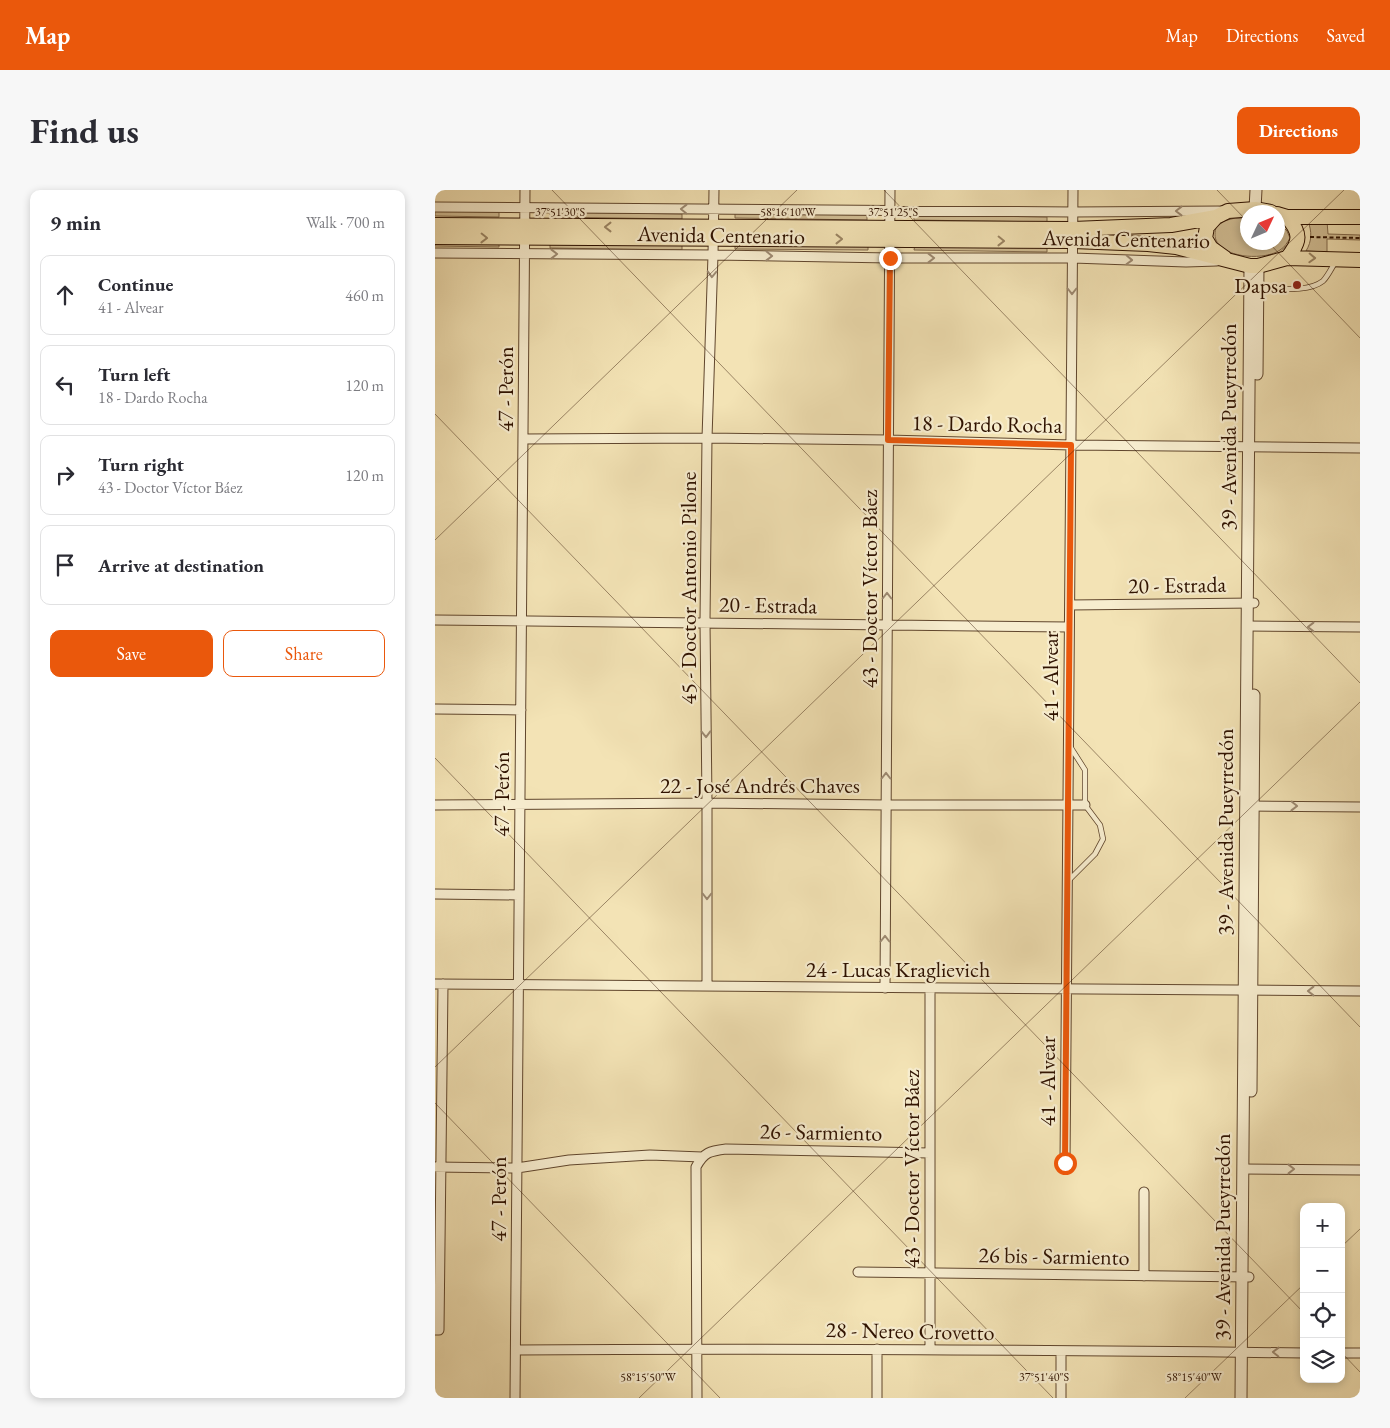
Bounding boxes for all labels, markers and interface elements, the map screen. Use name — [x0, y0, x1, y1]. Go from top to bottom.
text: Map — [25, 20, 70, 51]
text: Map — [1166, 24, 1198, 47]
text: Directions — [1226, 24, 1298, 47]
text: Saved — [1326, 24, 1365, 47]
button: Directions — [1237, 107, 1360, 154]
text: Find us — [30, 108, 139, 153]
text: 37°51'30"S — [535, 204, 585, 220]
one-way arrow — [680, 204, 688, 214]
text: 58°16'10"W — [760, 204, 817, 220]
text: 37°51'25"S — [868, 204, 918, 220]
north arrow — [1240, 205, 1285, 250]
one-way arrow — [1175, 206, 1182, 216]
text: 9 min — [50, 209, 101, 236]
text: Walk · 700 m — [306, 212, 385, 233]
street label: Avenida Centenario — [636, 219, 805, 251]
one-way arrow — [604, 221, 612, 232]
street label: Avenida Centenario — [1041, 223, 1210, 255]
one-way arrow — [480, 233, 488, 243]
one-way arrow — [835, 234, 843, 244]
one-way arrow — [998, 236, 1005, 246]
route end — [879, 247, 902, 270]
one-way arrow — [550, 249, 558, 259]
one-way arrow — [765, 251, 773, 261]
one-way arrow — [928, 253, 935, 263]
one-way arrow — [1308, 253, 1316, 264]
one-way arrow — [1125, 255, 1133, 265]
one-way arrow — [707, 270, 718, 278]
place label: Dapsa — [1234, 271, 1287, 300]
text: Continue — [98, 272, 173, 297]
marker: Dapsa — [1291, 279, 1303, 291]
icon: ahead — [51, 281, 79, 309]
text: 460 m — [345, 285, 384, 306]
one-way arrow — [1067, 288, 1077, 295]
text: 41 - Alvear — [98, 297, 164, 318]
street label: 39 - Avenida Pueyrredón — [1214, 323, 1243, 531]
street label: 47 - Perón — [491, 346, 520, 432]
text: Turn left — [98, 362, 170, 387]
icon: left — [51, 371, 79, 399]
text: 120 m — [345, 375, 384, 396]
text: 18 - Dardo Rocha — [98, 387, 208, 408]
street label: 18 - Dardo Rocha — [911, 408, 1063, 440]
text: Turn right — [98, 452, 184, 477]
icon: right — [51, 461, 79, 489]
text: 120 m — [345, 465, 384, 486]
street label: 45 - Doctor Antonio Pilone — [674, 471, 703, 704]
text: 43 - Doctor Víctor Báez — [98, 477, 243, 498]
street label: 43 - Doctor Víctor Báez — [855, 489, 884, 688]
icon: arrive — [51, 551, 79, 579]
text: Arrive at destination — [98, 553, 264, 578]
street label: 20 - Estrada — [1128, 570, 1227, 600]
street label: 20 - Estrada — [719, 590, 818, 620]
one-way arrow — [882, 592, 892, 600]
one-way arrow — [1307, 622, 1315, 632]
button: Save — [50, 630, 213, 677]
button: Share — [223, 630, 385, 677]
street label: 41 - Alvear — [1036, 630, 1065, 721]
street label: 39 - Avenida Pueyrredón — [1211, 728, 1240, 936]
one-way arrow — [701, 730, 711, 738]
street label: 47 - Perón — [487, 751, 516, 837]
street label: 22 - José Andrés Chaves — [660, 771, 860, 800]
one-way arrow — [881, 772, 891, 780]
one-way arrow — [1290, 801, 1298, 811]
one-way arrow — [702, 892, 712, 900]
one-way arrow — [880, 935, 890, 942]
street label: 24 - Lucas Kraglievich — [806, 955, 990, 984]
one-way arrow — [1307, 986, 1315, 996]
street label: 41 - Alvear — [1033, 1035, 1062, 1126]
street label: 43 - Doctor Víctor Báez — [897, 1069, 926, 1268]
street label: 26 - Sarmiento — [759, 1116, 883, 1148]
street label: 39 - Avenida Pueyrredón — [1208, 1133, 1237, 1341]
route start — [1054, 1152, 1077, 1175]
street label: 47 - Perón — [484, 1156, 513, 1242]
one-way arrow — [1288, 1164, 1296, 1174]
map controls — [1300, 1203, 1345, 1383]
button: + — [1300, 1203, 1345, 1248]
street label: 26 bis - Sarmiento — [978, 1240, 1130, 1272]
button: − — [1300, 1248, 1345, 1293]
button: locate — [1300, 1293, 1345, 1338]
street label: 28 - Nereo Crovetto — [825, 1315, 995, 1347]
button: layers — [1300, 1338, 1345, 1383]
one-way arrow — [1272, 1347, 1280, 1358]
text: 58°15'50"W — [620, 1369, 677, 1385]
text: 37°51'40"S — [1019, 1369, 1069, 1385]
text: 58°15'40"W — [1166, 1369, 1223, 1385]

